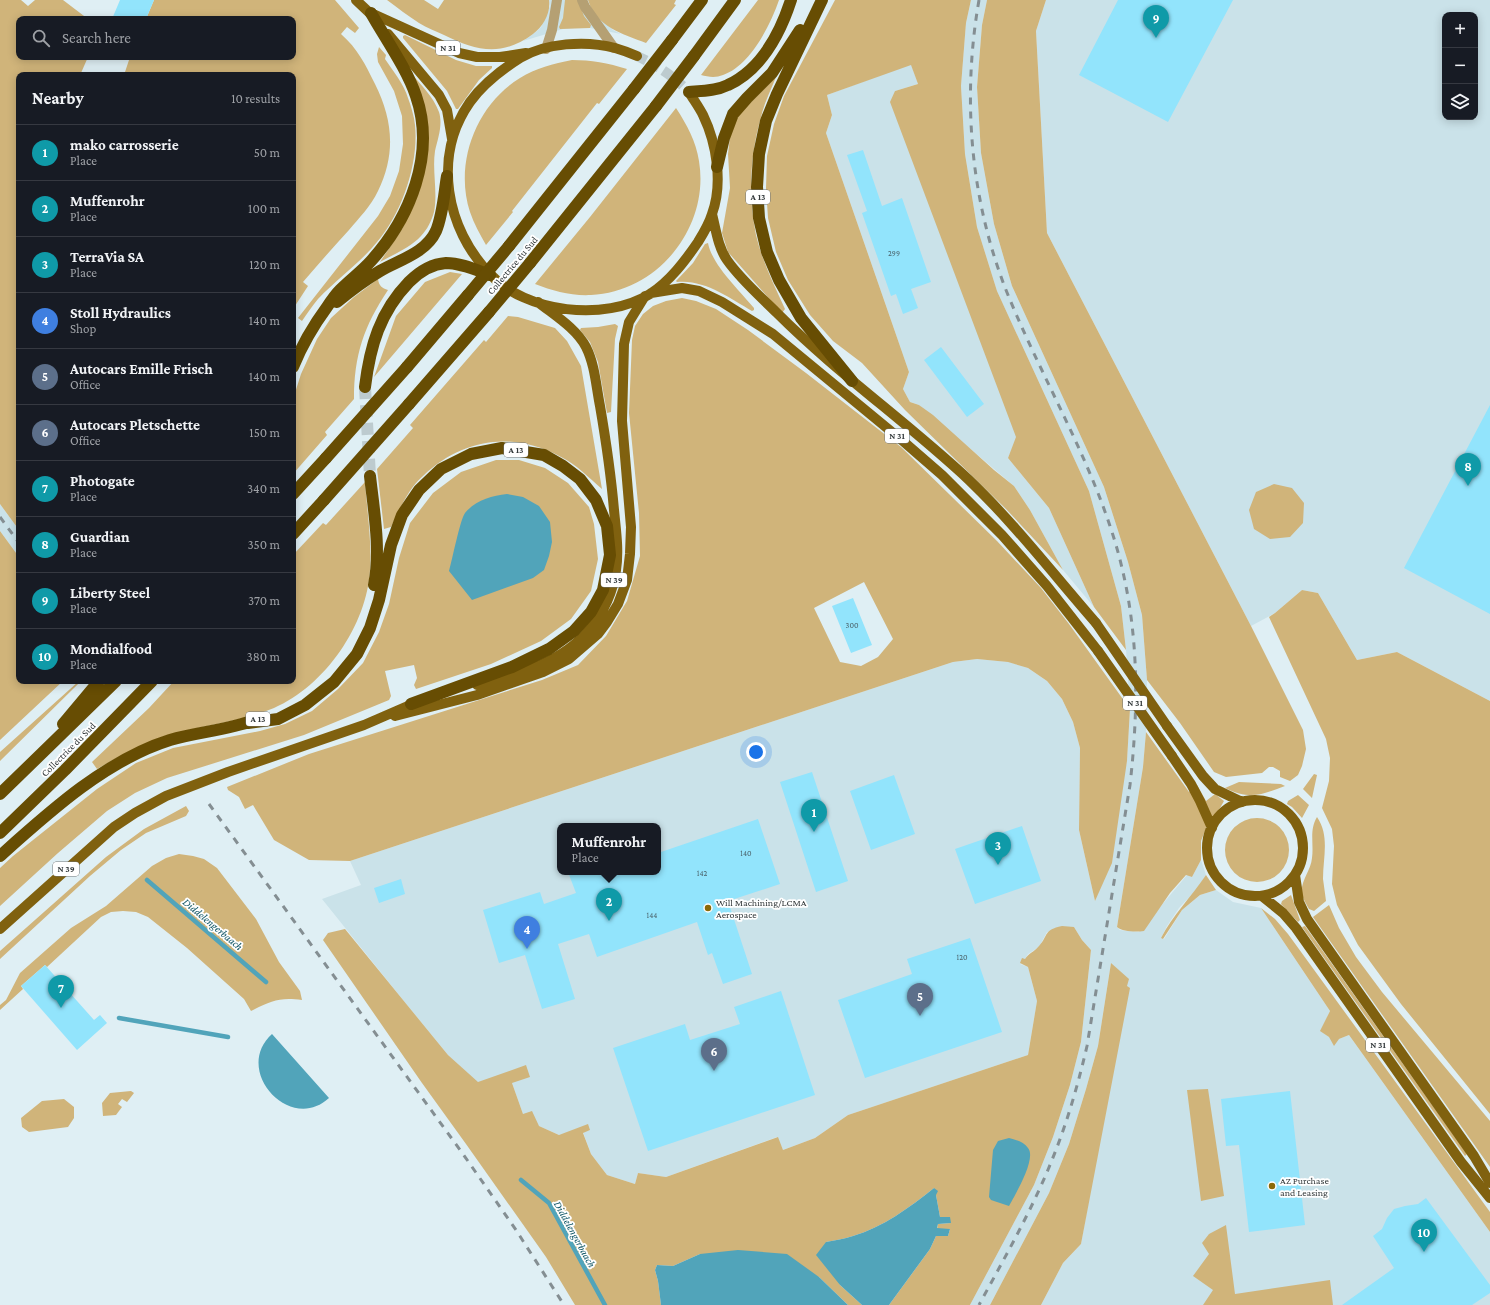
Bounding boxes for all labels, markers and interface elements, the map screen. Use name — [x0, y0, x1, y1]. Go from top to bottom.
pin: 9 — [1143, 5, 1169, 38]
map controls — [1442, 12, 1478, 120]
button: + — [1442, 12, 1478, 48]
search box — [16, 16, 296, 60]
icon: search — [30, 27, 52, 49]
text: Search here — [62, 30, 131, 46]
road number: N 31 — [436, 41, 460, 55]
button: − — [1442, 48, 1478, 84]
button: layers — [1442, 84, 1478, 120]
text: Nearby — [32, 89, 84, 108]
text: 10 results — [231, 91, 280, 106]
text: mako carrosserie — [70, 137, 179, 153]
text: 1 — [43, 145, 47, 160]
text: 50 m — [254, 145, 280, 160]
text: Place — [70, 153, 97, 168]
road number: A 13 — [746, 190, 770, 204]
text: Muffenrohr — [70, 193, 145, 209]
text: 2 — [42, 201, 48, 216]
text: 100 m — [248, 201, 280, 216]
text: Place — [70, 209, 97, 224]
street label: Collectrice du Sud — [485, 234, 540, 296]
text: TerraVia SA — [70, 249, 144, 265]
house number: 299 — [888, 249, 900, 258]
text: 3 — [42, 257, 48, 272]
text: 120 m — [249, 257, 280, 272]
text: Place — [70, 265, 97, 280]
text: Stoll Hydraulics — [70, 305, 171, 321]
text: 4 — [41, 313, 49, 328]
text: 140 m — [249, 313, 280, 328]
text: Shop — [70, 321, 96, 336]
text: Autocars Emille Frisch — [70, 361, 213, 377]
text: 5 — [42, 369, 48, 384]
text: 140 m — [249, 369, 280, 384]
text: Office — [70, 377, 101, 392]
text: Autocars Pletschette — [70, 417, 200, 433]
text: 6 — [41, 425, 49, 440]
text: 150 m — [249, 425, 280, 440]
road number: N 31 — [885, 429, 909, 443]
text: Office — [70, 433, 101, 448]
road number: A 13 — [504, 443, 528, 457]
pin: 8 — [1455, 453, 1481, 486]
text: Photogate — [70, 473, 135, 489]
text: 7 — [42, 481, 48, 496]
text: 340 m — [247, 481, 280, 496]
text: Place — [70, 489, 97, 504]
text: Guardian — [70, 529, 130, 545]
text: 8 — [41, 537, 49, 552]
text: 350 m — [247, 537, 280, 552]
text: Place — [70, 545, 97, 560]
road number: N 39 — [601, 573, 627, 587]
text: Liberty Steel — [70, 585, 150, 601]
text: 9 — [41, 593, 49, 608]
text: 370 m — [248, 593, 280, 608]
text: Place — [70, 601, 97, 616]
house number: 300 — [846, 621, 859, 630]
text: Mondialfood — [70, 641, 152, 657]
text: 10 — [39, 649, 51, 664]
text: 380 m — [247, 649, 280, 664]
text: Place — [70, 657, 97, 672]
road number: N 31 — [1123, 696, 1147, 710]
road number: A 13 — [246, 712, 270, 726]
street label: Collectrice du Sud — [39, 719, 98, 779]
your location — [746, 742, 766, 762]
pin: 1 — [801, 799, 827, 832]
popup — [557, 823, 661, 875]
pin: 3 — [985, 832, 1011, 865]
text: Muffenrohr — [572, 834, 646, 850]
house number: 140 — [740, 849, 752, 858]
text: Place — [572, 850, 599, 865]
road number: N 39 — [53, 862, 79, 876]
house number: 142 — [697, 869, 707, 878]
pin: 2 — [596, 888, 622, 921]
water label: Diddelengerbaach — [180, 895, 245, 953]
place label: Will Machining/LCMA Aerospace — [716, 897, 807, 920]
marker: Will Machining/LCMA Aerospace — [703, 903, 713, 913]
house number: 144 — [647, 911, 657, 920]
pin: 4 — [514, 916, 540, 949]
house number: 120 — [957, 953, 968, 962]
pin: 7 — [48, 975, 74, 1008]
pin: 5 — [907, 983, 933, 1016]
pin: 6 — [701, 1038, 727, 1071]
road number: N 31 — [1366, 1038, 1390, 1052]
place label: AZ Purchase and Leasing — [1280, 1175, 1329, 1198]
marker: AZ Purchase and Leasing — [1267, 1181, 1277, 1191]
water label: Diddelengerbaach — [551, 1199, 598, 1270]
pin: 10 — [1411, 1219, 1437, 1252]

